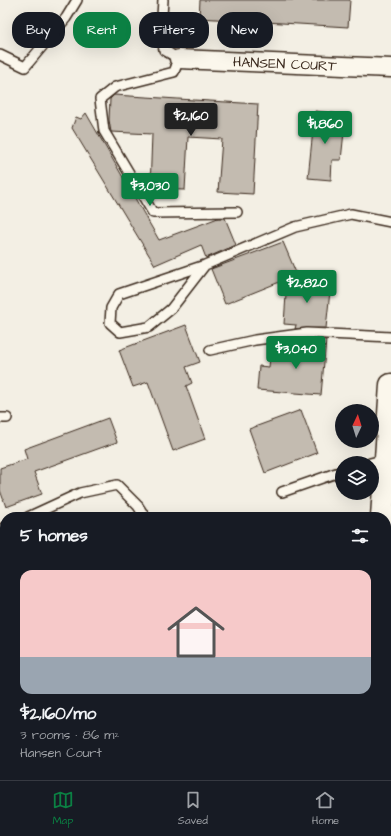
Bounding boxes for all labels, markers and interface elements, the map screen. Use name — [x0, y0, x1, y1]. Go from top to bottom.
chip: Buy — [12, 12, 65, 48]
chip: Rent — [73, 12, 131, 48]
chip: Filters — [139, 12, 209, 48]
chip: New — [217, 12, 273, 48]
street label: HANSEN COURT — [233, 52, 337, 77]
pin: $2,160 — [158, 103, 224, 137]
text: $2,160 — [173, 107, 209, 125]
pin: $1,860 — [292, 111, 358, 145]
text: $1,860 — [307, 115, 343, 133]
pin: $3,030 — [117, 173, 183, 207]
text: $3,030 — [130, 177, 170, 195]
pin: $2,820 — [274, 270, 340, 304]
text: $2,820 — [286, 274, 328, 292]
pin: $3,040 — [263, 336, 329, 370]
text: $3,040 — [275, 340, 317, 358]
north arrow — [335, 404, 379, 448]
map controls — [335, 404, 379, 500]
button: layers — [335, 456, 379, 500]
text: 5 homes — [20, 524, 88, 548]
icon: filters — [349, 525, 371, 547]
icon: home — [160, 596, 232, 668]
text: $2,160/mo — [20, 702, 96, 726]
text: 3 rooms · 86 m² — [20, 726, 119, 744]
text: Hansen Court — [20, 744, 102, 762]
tab: Map — [52, 789, 74, 828]
tab: Saved — [178, 789, 208, 828]
tab: Home — [312, 789, 339, 828]

